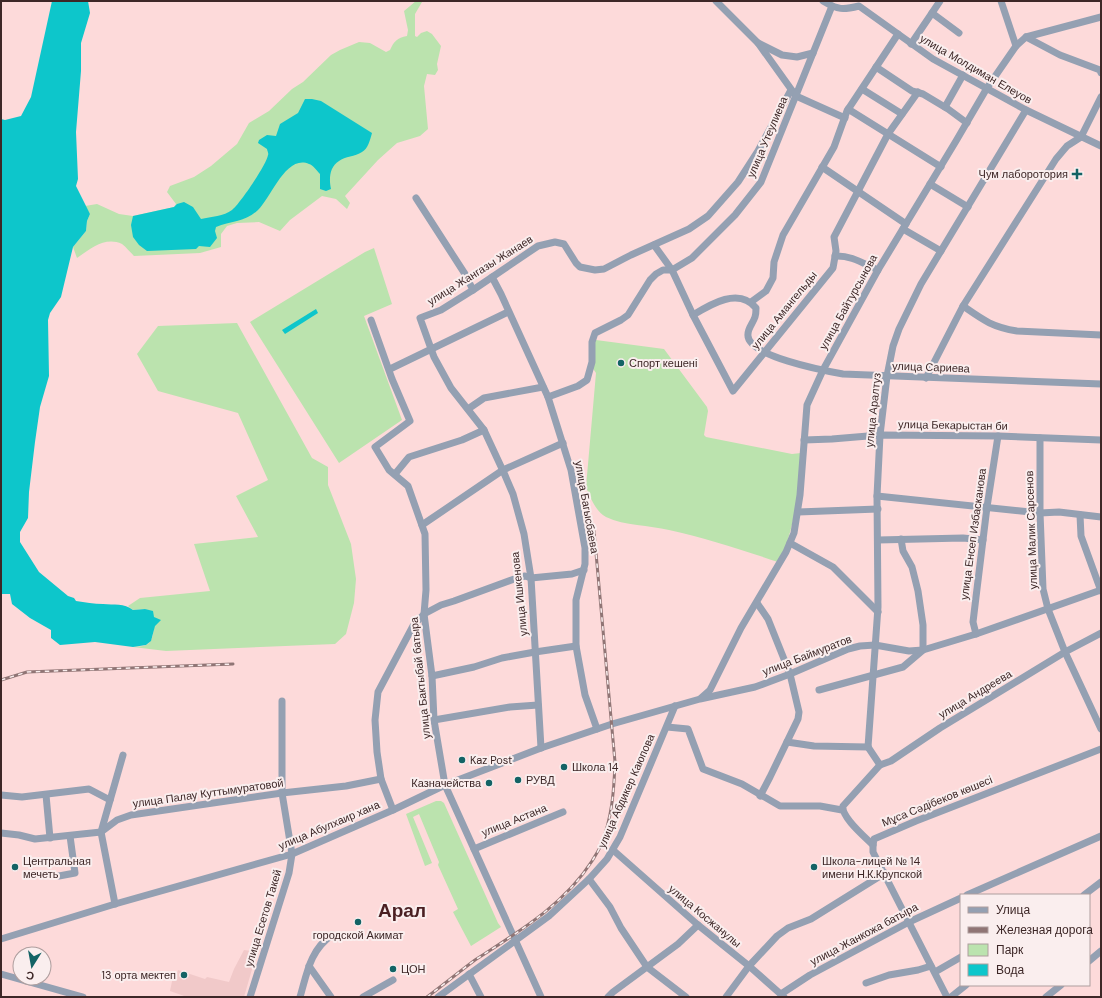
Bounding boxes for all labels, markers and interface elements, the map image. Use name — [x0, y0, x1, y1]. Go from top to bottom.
street label: улица Молдиман Елеуов — [917, 31, 1035, 107]
street label: улица Утеулиева — [744, 93, 791, 180]
place label: Чум лаборотория — [979, 167, 1068, 181]
marker: Чум лаборотория — [1071, 168, 1083, 180]
street label: улица Жангазы Жанаев — [425, 232, 535, 308]
street label: улица Байтурсынова — [816, 251, 880, 352]
street label: улица Амангельды — [748, 268, 820, 352]
place label: Спорт кешені — [629, 356, 697, 370]
marker: Спорт кешені — [616, 358, 626, 368]
street label: улица Сариева — [892, 359, 971, 375]
street label: улица Аралтуз — [862, 372, 884, 448]
street label: улица Бекарыстан би — [898, 417, 1008, 433]
street label: улица Багысбаева — [572, 459, 602, 555]
street label: улица Енсеп Избасканова — [957, 466, 989, 601]
street label: улица Малик Сарсенов — [1022, 470, 1040, 590]
street label: улица Ишкенова — [508, 550, 530, 637]
street label: улица Бактыбай батыра — [407, 615, 433, 740]
street label: улица Баймуратов — [760, 631, 854, 678]
street label: улица Андреева — [936, 666, 1015, 721]
street label: улица Абдикер Каюпова — [594, 731, 658, 850]
place label: Kaz Post — [470, 753, 512, 767]
marker: Kaz Post — [457, 755, 467, 765]
place label: Школа 14 — [572, 760, 619, 774]
marker: Школа 14 — [559, 762, 569, 772]
street label: Мұса Сәдібеков көшесі — [880, 772, 994, 830]
place label: РУВД — [526, 773, 555, 787]
street label: улица Палау Куттымуратовой — [132, 775, 284, 811]
marker: РУВД — [513, 775, 523, 785]
place label: Казначейства — [411, 776, 482, 790]
marker: Казначейства — [484, 778, 494, 788]
street label: улица Абулхаир хана — [276, 797, 383, 853]
street label: улица Астана — [479, 800, 550, 839]
place label: Центральная мечеть — [23, 854, 91, 881]
place label: Школа-лицей № 14 имени Н.К.Крупской — [822, 854, 922, 881]
marker: Центральная мечеть — [10, 862, 20, 872]
marker: Школа-лицей № 14 имени Н.К.Крупской — [809, 862, 819, 872]
street label: улица Есетов Такей — [242, 868, 284, 968]
street label: улица Косжанулы — [666, 882, 744, 950]
legend — [960, 894, 1090, 986]
district label: Арал — [378, 898, 426, 923]
street label: улица Жанкожа батыра — [808, 899, 921, 968]
text: Улица — [996, 902, 1030, 918]
marker: городской Акимат — [353, 917, 363, 927]
text: Железная дорога — [996, 922, 1093, 938]
place label: городской Акимат — [313, 928, 403, 942]
text: Парк — [996, 942, 1024, 958]
north arrow — [12, 946, 52, 986]
place label: ЦОН — [401, 962, 425, 976]
text: Вода — [996, 962, 1024, 978]
marker: ЦОН — [388, 964, 398, 974]
text: С — [25, 968, 35, 983]
place label: 13 орта мектеп — [102, 968, 176, 982]
marker: 13 орта мектеп — [179, 970, 189, 980]

